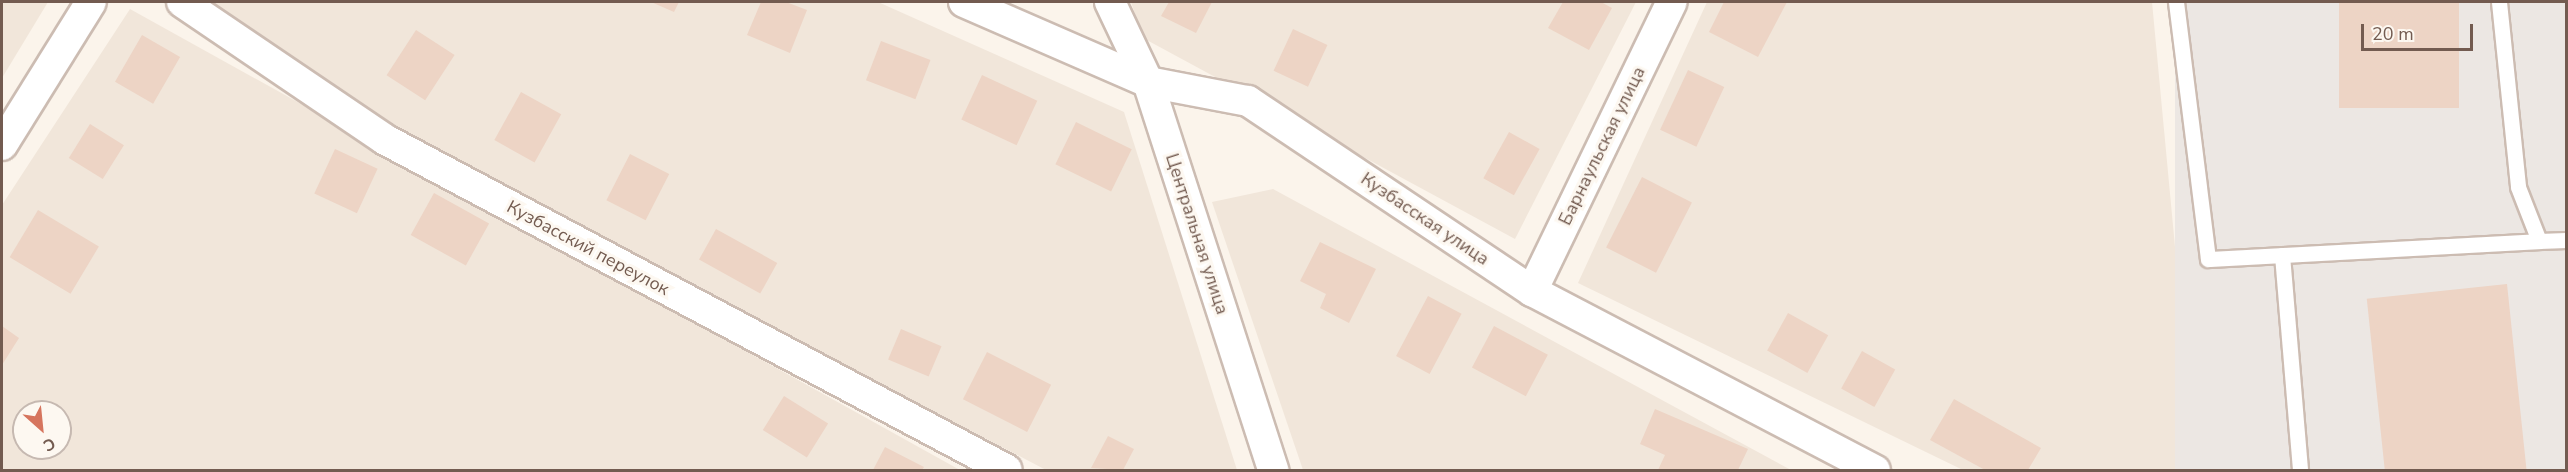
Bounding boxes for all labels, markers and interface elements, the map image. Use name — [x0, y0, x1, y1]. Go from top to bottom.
scale bar — [2364, 12, 2476, 50]
text: 20 m — [2372, 22, 2414, 46]
street label: Барнаульская улица — [1554, 63, 1650, 229]
street label: Центральная улица — [1161, 151, 1233, 317]
street label: Кузбасская улица — [1357, 168, 1493, 270]
street label: Кузбасский переулок — [503, 196, 673, 300]
north arrow — [12, 400, 72, 460]
text: С — [39, 432, 59, 457]

